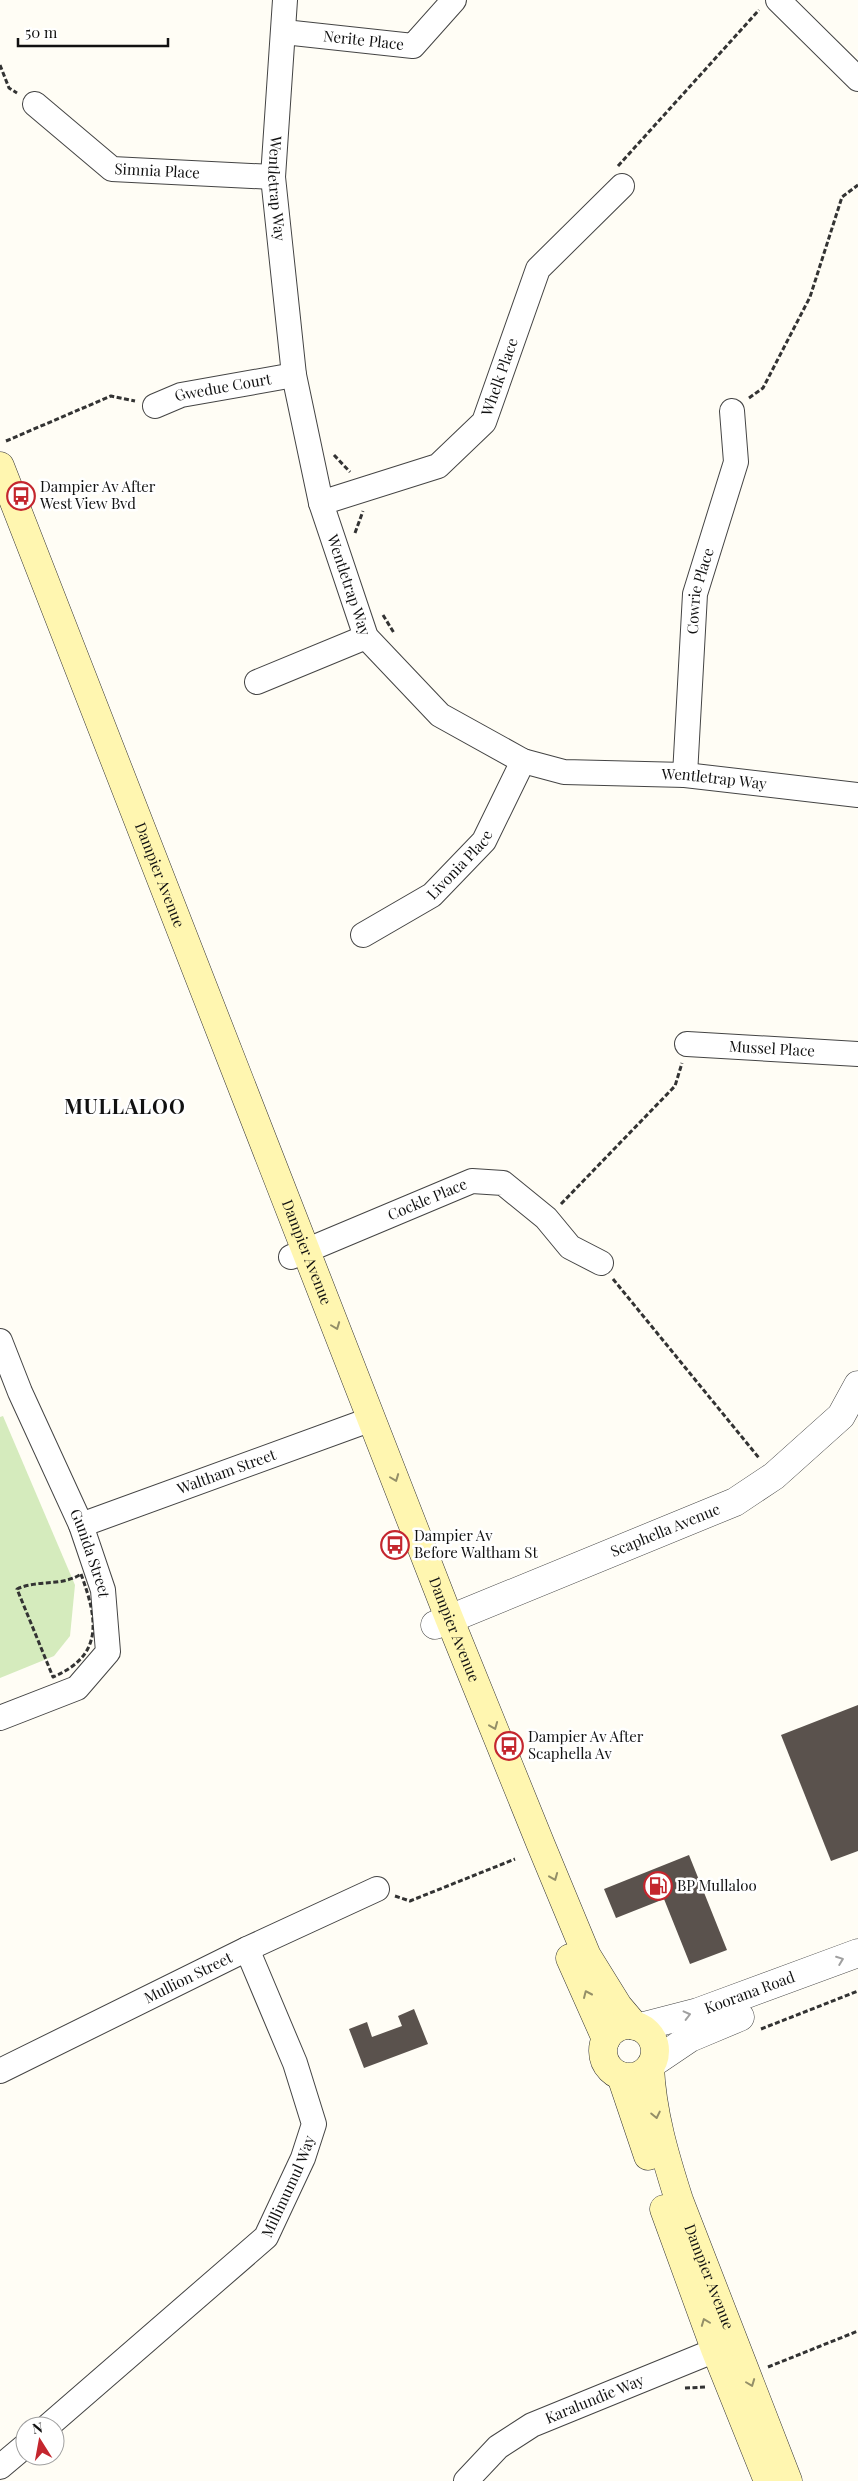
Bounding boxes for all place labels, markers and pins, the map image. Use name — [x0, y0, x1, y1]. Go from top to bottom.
place label: Dampier Av After West View Bvd — [39, 476, 156, 513]
bus stop icon: Dampier Av After West View Bvd — [6, 481, 36, 511]
place label: Dampier Av Before Waltham St — [414, 1525, 538, 1562]
bus stop icon: Dampier Av Before Waltham St — [380, 1530, 410, 1560]
place label: Dampier Av After Scaphella Av — [528, 1726, 644, 1763]
bus stop icon: Dampier Av After Scaphella Av — [494, 1731, 524, 1761]
fuel station icon: BP Mullaloo — [643, 1871, 673, 1901]
place label: BP Mullaloo — [677, 1875, 757, 1895]

